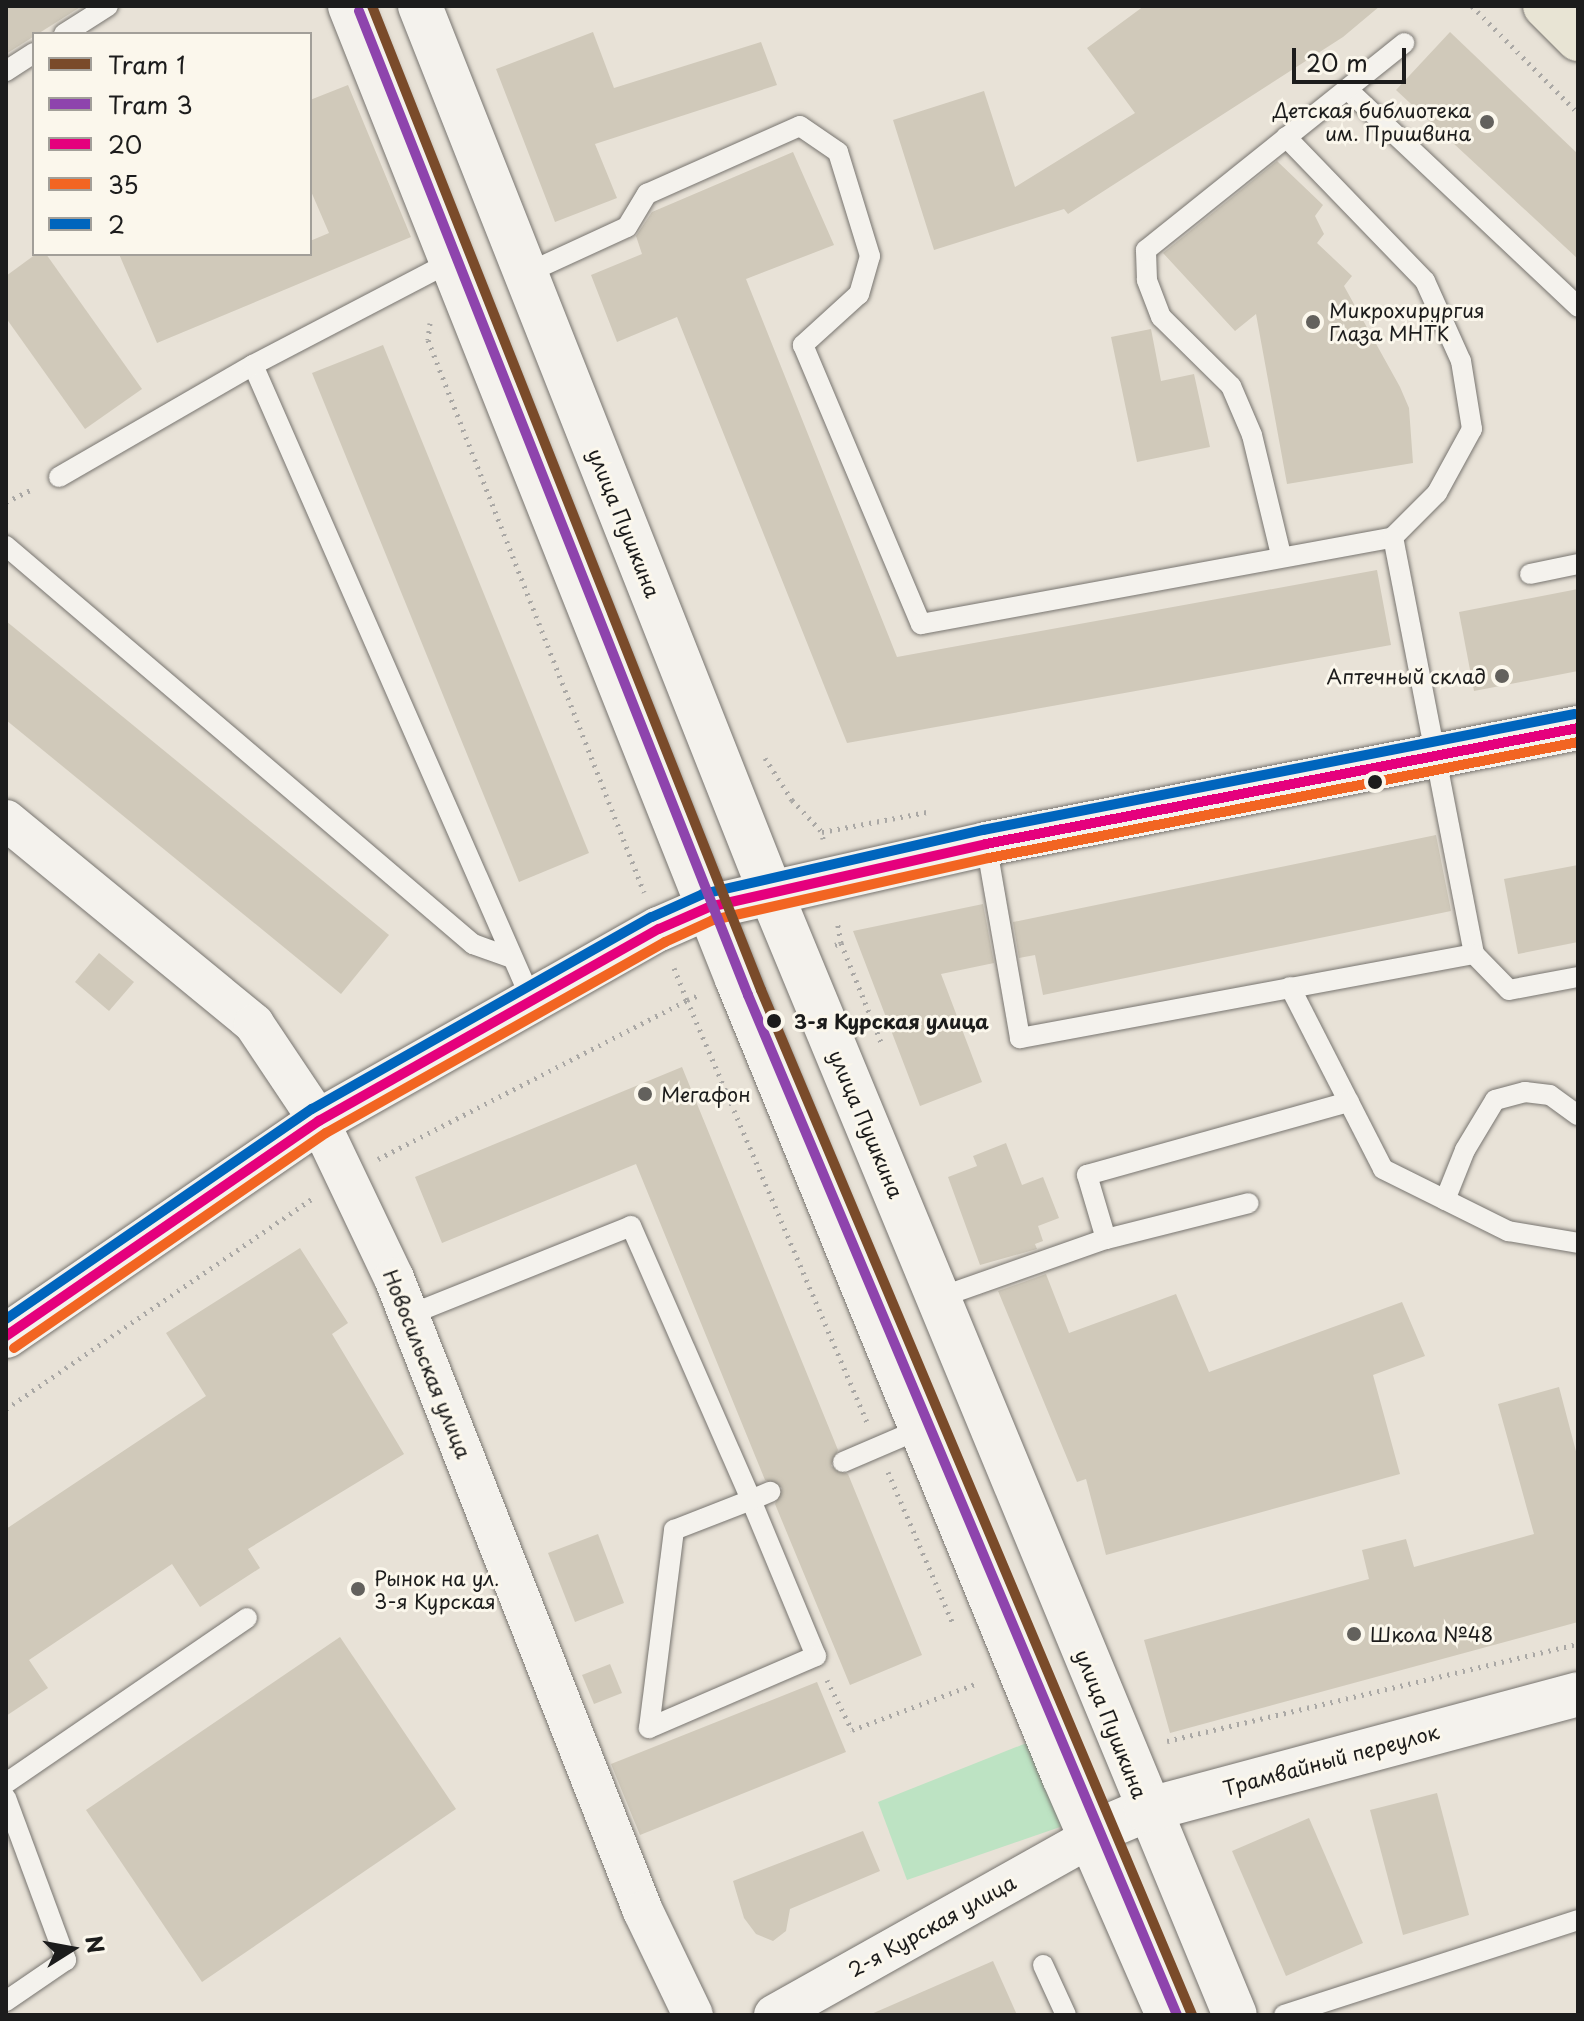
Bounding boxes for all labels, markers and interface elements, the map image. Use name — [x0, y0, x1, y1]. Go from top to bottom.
legend — [32, 32, 312, 256]
scale bar — [1296, 32, 1410, 82]
text: 20 m — [1306, 44, 1368, 80]
text: Tram 1 — [108, 46, 185, 82]
text: Tram 3 — [108, 86, 193, 122]
place label: Детская библиотека им. Пришвина — [1273, 98, 1471, 145]
marker: Детская библиотека им. Пришвина — [1478, 113, 1496, 131]
text: 20 — [108, 126, 142, 162]
text: 35 — [108, 166, 139, 202]
text: 2 — [108, 206, 125, 242]
place label: Микрохирургия Глаза МНТК — [1329, 298, 1485, 345]
marker: Микрохирургия Глаза МНТК — [1304, 313, 1322, 331]
street label: улица Пушкина — [583, 444, 665, 602]
place label: Аптечный склад — [1326, 664, 1486, 688]
marker: Аптечный склад — [1493, 667, 1511, 685]
unlabelled marker — [1367, 774, 1383, 790]
marker: 3-я Курская улица — [761, 1008, 787, 1034]
place label: 3-я Курская улица — [794, 1009, 990, 1033]
street label: улица Пушкина — [824, 1046, 908, 1202]
place label: Мегафон — [661, 1082, 751, 1106]
marker: Мегафон — [636, 1085, 654, 1103]
street label: Новосильская улица — [378, 1265, 476, 1463]
place label: Рынок на ул. 3-я Курская — [374, 1566, 501, 1613]
marker: Рынок на ул. 3-я Курская — [349, 1580, 367, 1598]
place label: Школа №48 — [1370, 1622, 1494, 1646]
marker: Школа №48 — [1345, 1625, 1363, 1643]
street label: улица Пушкина — [1070, 1645, 1152, 1803]
street label: Трамвайный переулок — [1220, 1719, 1442, 1801]
street label: 2-я Курская улица — [843, 1870, 1021, 1982]
north arrow — [32, 1909, 112, 1989]
text: N — [78, 1933, 114, 1956]

